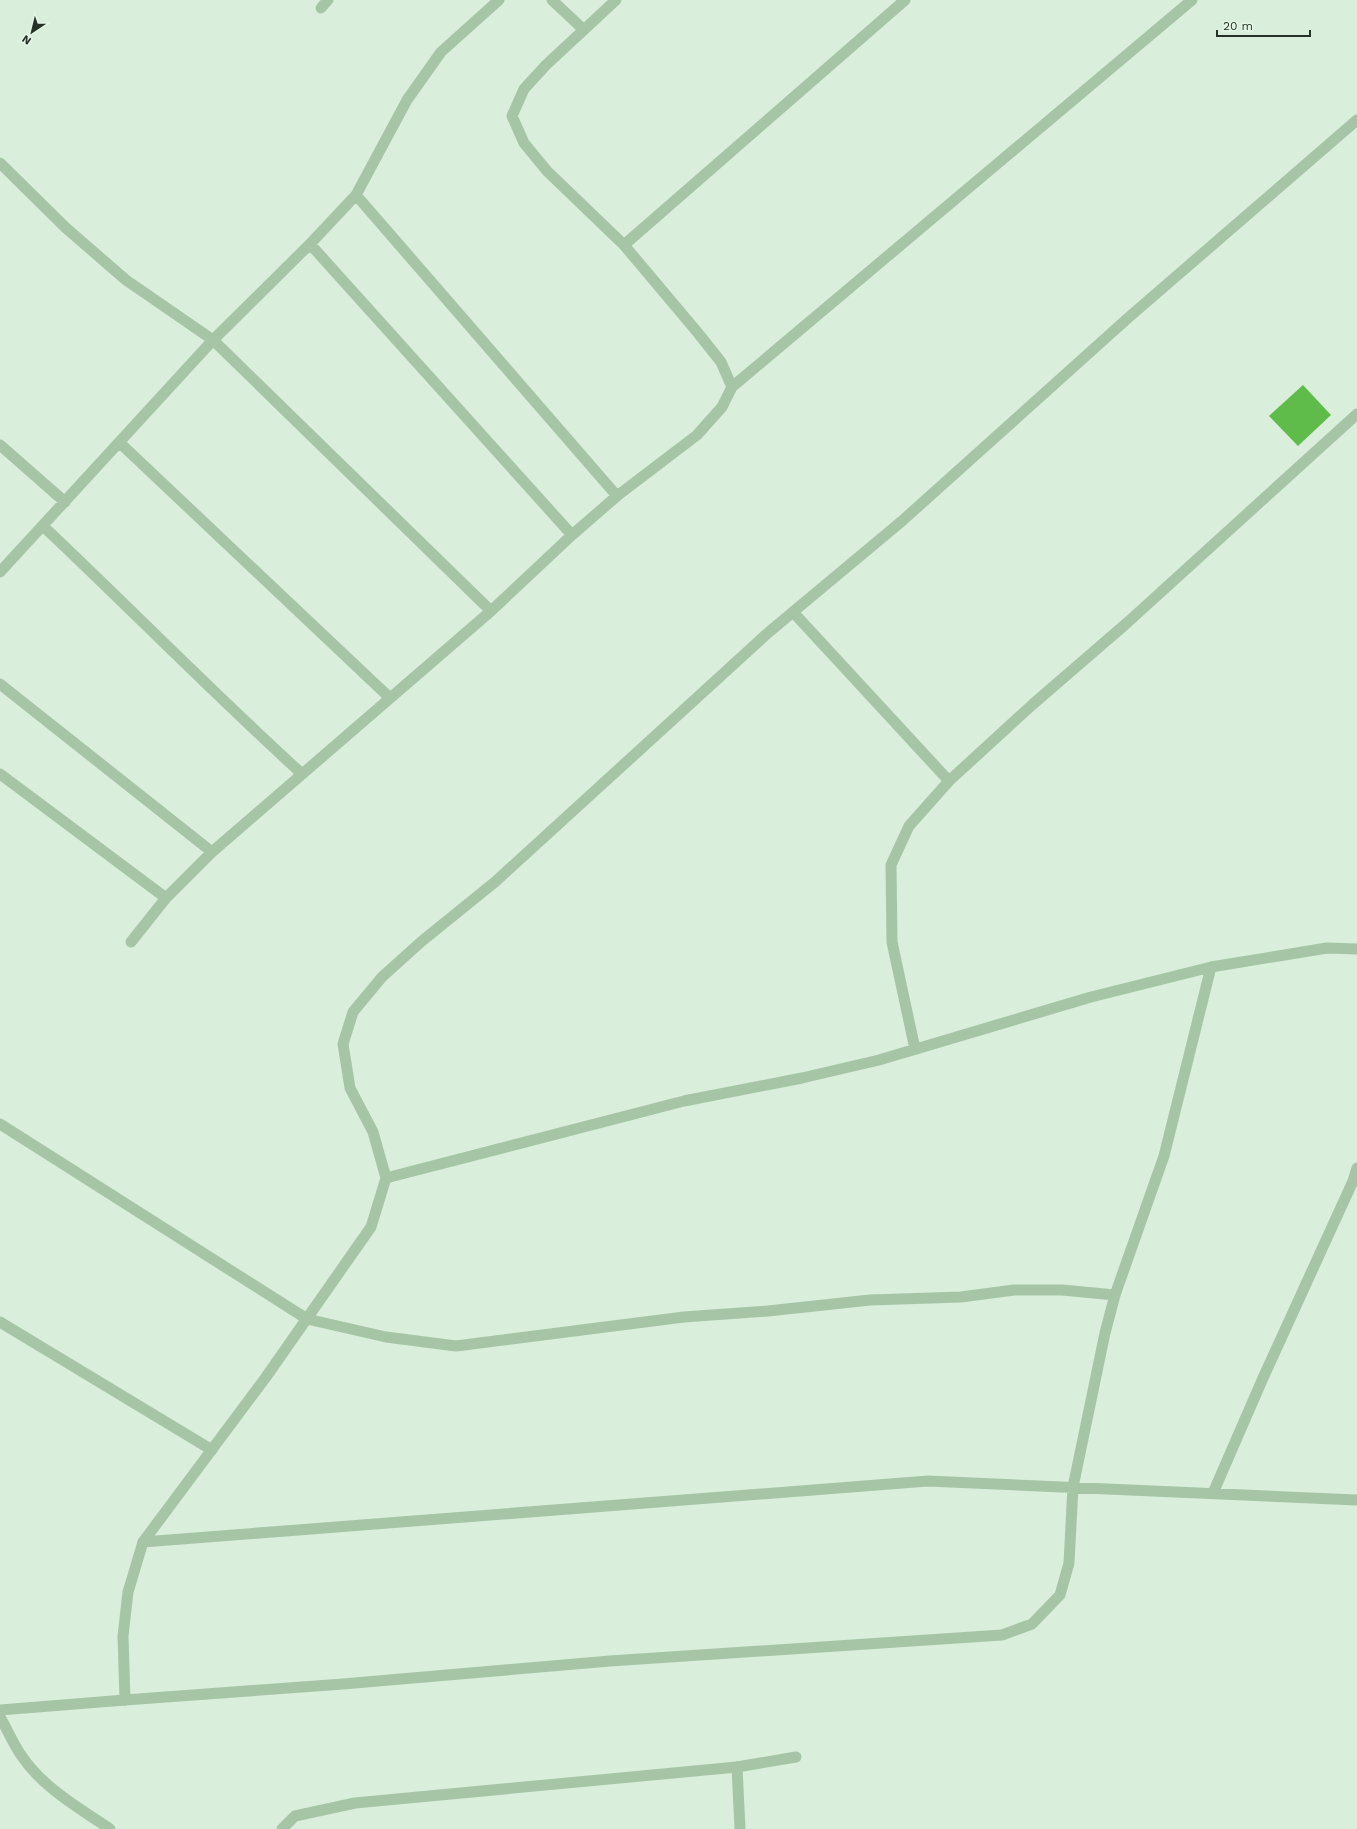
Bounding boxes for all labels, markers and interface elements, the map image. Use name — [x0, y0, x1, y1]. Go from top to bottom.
north arrow — [12, 12, 52, 52]
scale bar — [1217, 12, 1310, 38]
text: 20 m — [1223, 19, 1253, 33]
text: N — [19, 32, 34, 47]

